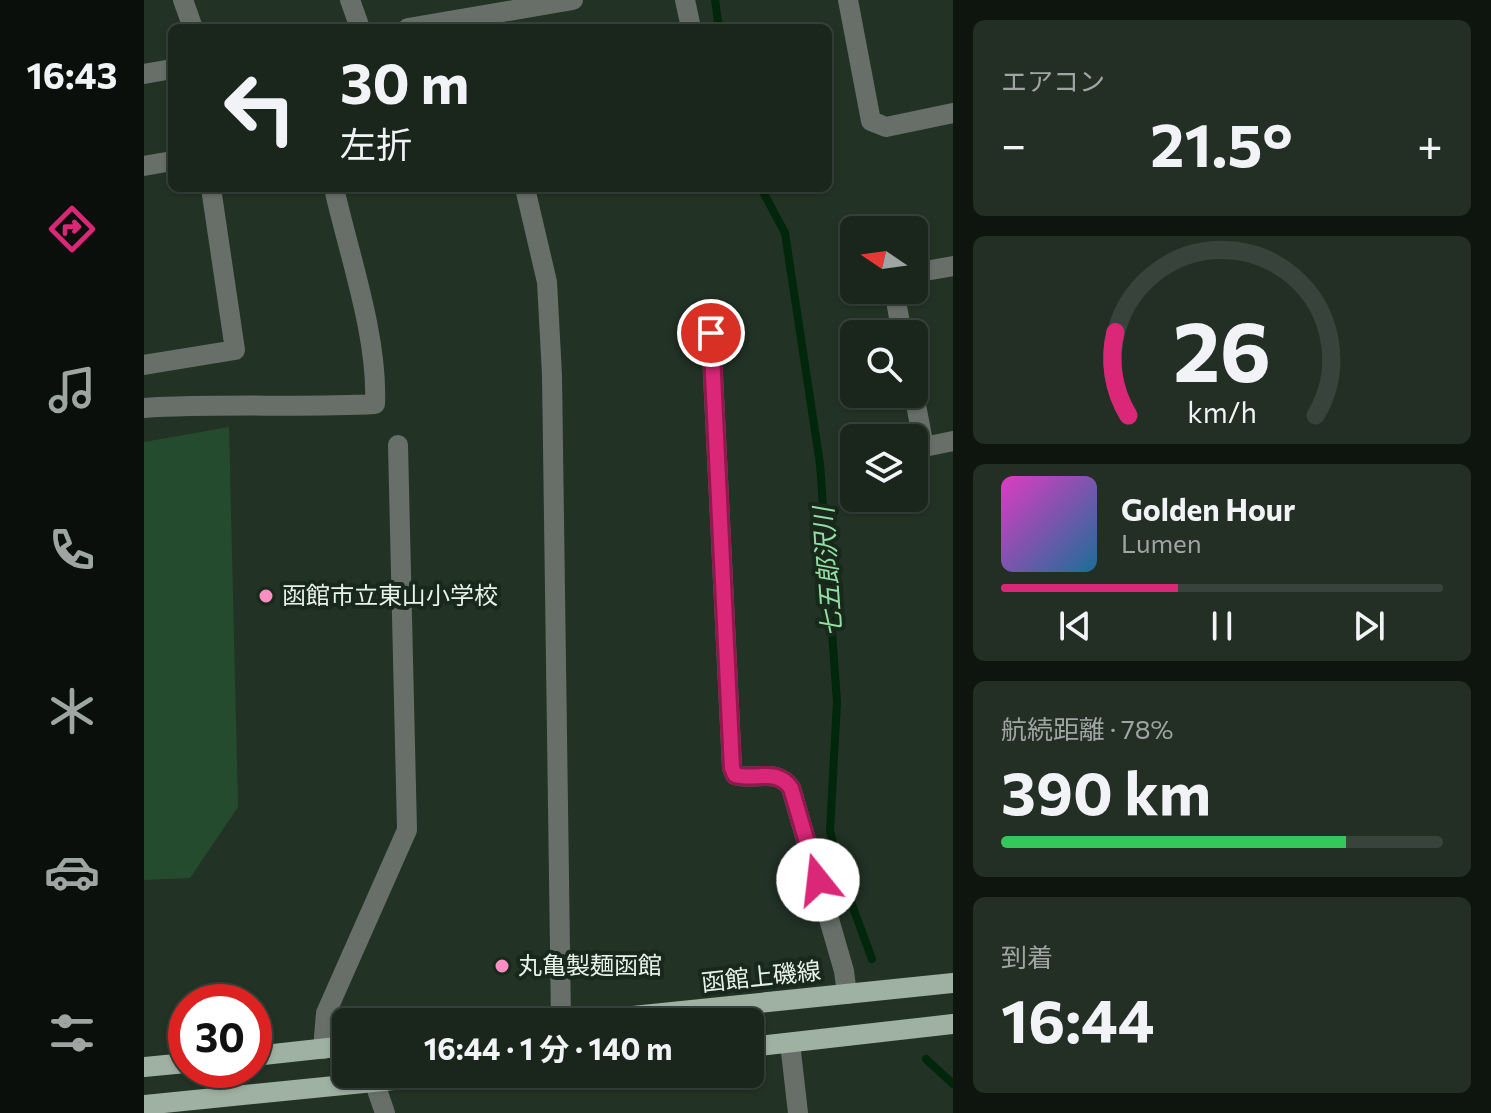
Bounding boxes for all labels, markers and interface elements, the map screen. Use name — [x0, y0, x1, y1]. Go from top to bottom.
text: 30 m — [340, 47, 469, 116]
text: 16:43 — [26, 52, 118, 96]
icon: left — [208, 56, 312, 160]
text: エアコン — [1001, 65, 1105, 96]
text: 21.5° — [1150, 106, 1293, 179]
text: − — [1001, 116, 1026, 170]
text: + — [1417, 116, 1443, 170]
text: 左折 — [340, 121, 412, 165]
icon: directions — [44, 201, 100, 257]
north arrow — [840, 216, 928, 304]
map controls — [840, 216, 928, 512]
text: 26 — [1173, 297, 1271, 399]
pin — [677, 299, 745, 367]
icon: arrive — [689, 311, 733, 355]
button: search — [840, 320, 928, 408]
icon: music — [44, 362, 100, 418]
text: km/h — [1187, 394, 1257, 429]
button: layers — [840, 424, 928, 512]
text: Golden Hour — [1121, 490, 1295, 527]
water label: 七五郎沢川 — [806, 503, 847, 638]
icon: phone — [44, 522, 100, 578]
text: Lumen — [1121, 527, 1202, 558]
place label: 函館市立東山小学校 — [282, 580, 498, 609]
marker: 函館市立東山小学校 — [257, 587, 275, 605]
icon: previous — [1053, 604, 1097, 648]
icon: pause — [1200, 604, 1244, 648]
icon: next — [1347, 604, 1391, 648]
icon: climate — [44, 683, 100, 739]
text: 航続距離 · 78% — [1001, 713, 1173, 744]
text: 390 km — [1001, 754, 1211, 827]
position arrow — [776, 838, 860, 922]
icon: car — [44, 844, 100, 900]
text: 到着 — [1001, 941, 1053, 972]
place label: 丸亀製麺函館 — [518, 950, 662, 979]
street label: 函館上磯線 — [700, 955, 822, 996]
marker: 丸亀製麺函館 — [493, 957, 511, 975]
text: 16:44 — [1001, 982, 1155, 1055]
speed limit sign: 30 — [168, 984, 272, 1088]
icon: filters — [44, 1005, 100, 1061]
text: 16:44 · 1 分 · 140 m — [424, 1029, 672, 1066]

